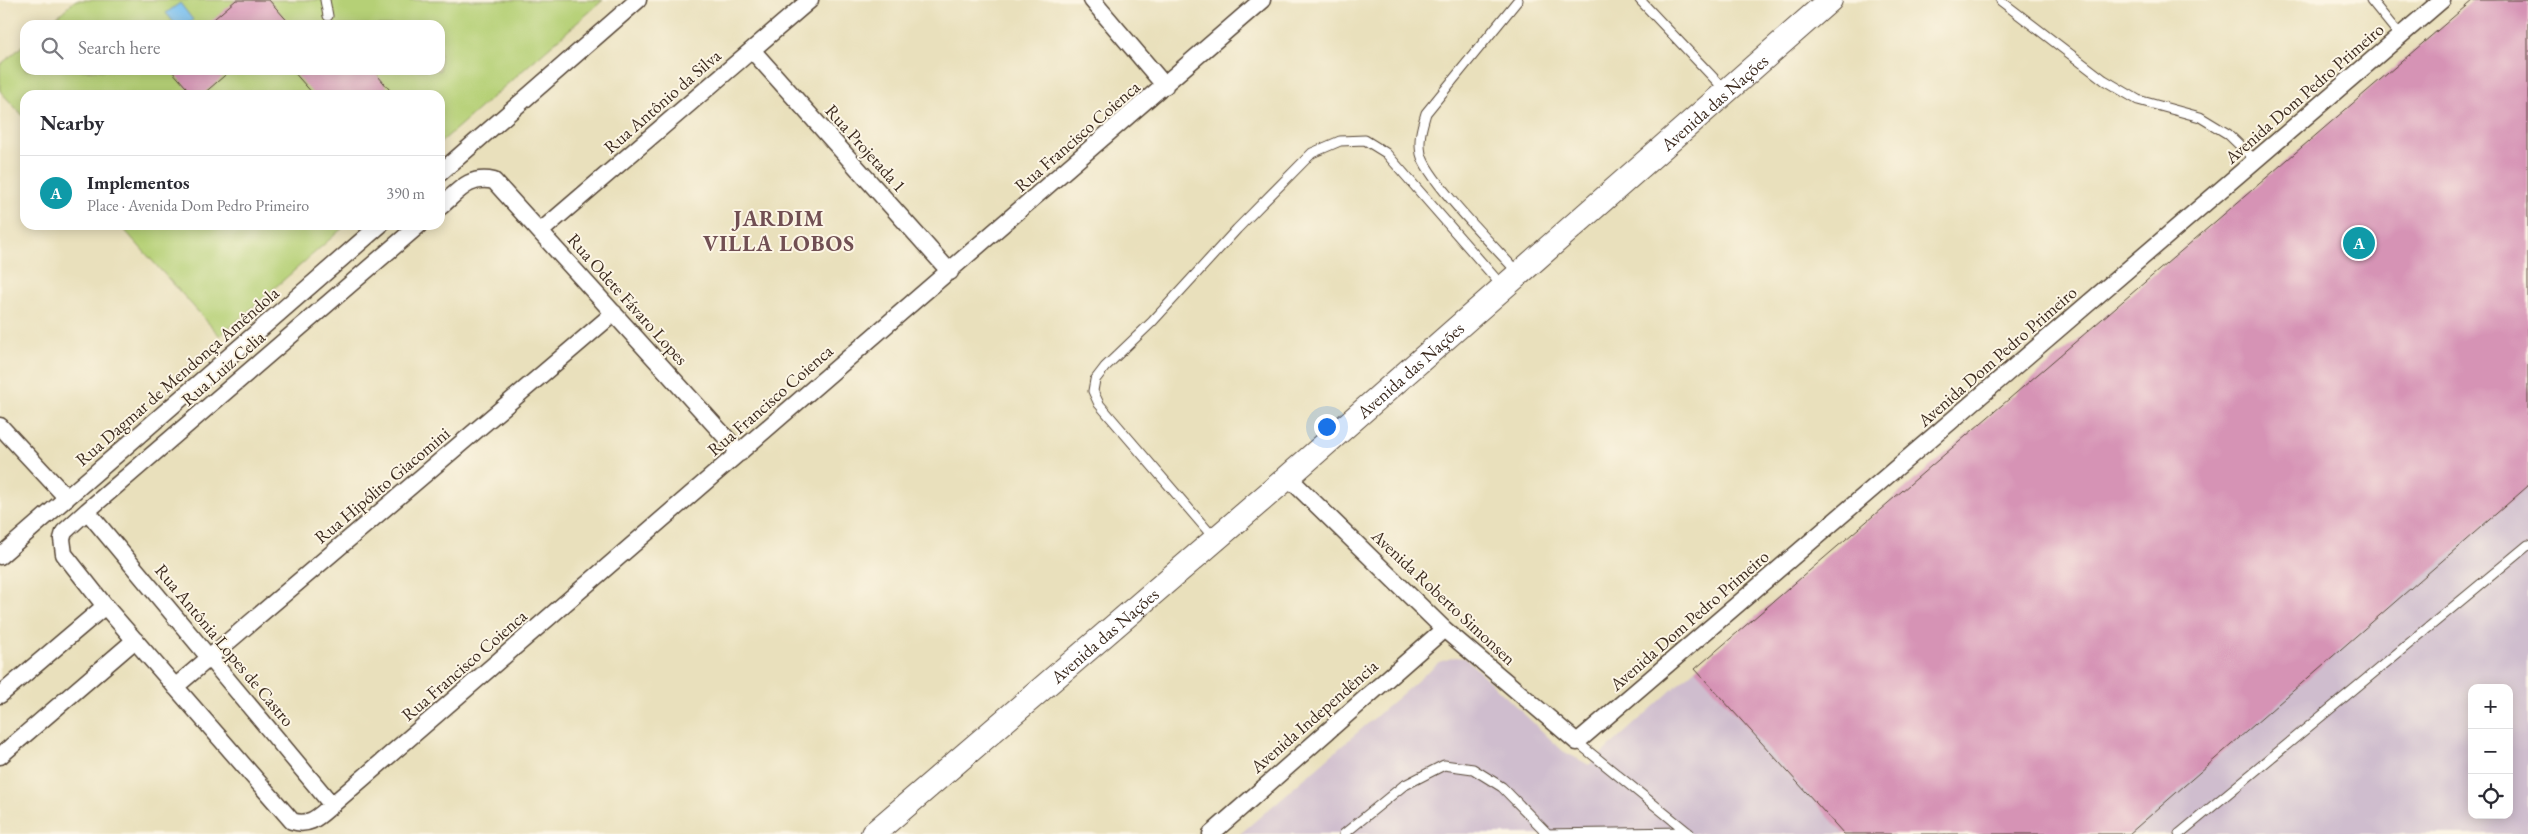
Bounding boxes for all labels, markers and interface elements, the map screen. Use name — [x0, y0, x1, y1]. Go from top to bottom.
street label: Avenida Dom Pedro Primeiro — [2219, 17, 2388, 169]
search box — [20, 20, 445, 75]
icon: search — [38, 34, 66, 62]
text: Search here — [78, 35, 160, 60]
street label: Rua Antônio da Silva — [599, 43, 726, 158]
street label: Avenida das Nações — [1655, 49, 1773, 156]
street label: Rua Francisco Coienca — [1009, 75, 1145, 197]
street label: Rua Projetada 1 — [821, 99, 911, 197]
text: Nearby — [40, 109, 104, 136]
text: Implementos — [87, 170, 190, 195]
text: A — [50, 183, 62, 204]
text: 390 m — [386, 183, 425, 204]
text: Place · Avenida Dom Pedro Primeiro — [87, 195, 309, 216]
district label: JARDIM VILLA LOBOS — [703, 204, 855, 258]
pin: A — [2343, 224, 2375, 262]
street label: Rua Odete Fávaro Lopes — [563, 228, 693, 370]
street label: Avenida Dom Pedro Primeiro — [1912, 280, 2081, 432]
street label: Rua Dagmar de Mendonça Amêndola — [71, 281, 284, 471]
street label: Avenida das Nações — [1351, 316, 1469, 424]
street label: Rua Luiz Celia — [176, 325, 270, 411]
street label: Rua Francisco Coienca — [702, 339, 838, 461]
your location — [1314, 414, 1340, 440]
street label: Rua Hipólito Giacomini — [310, 421, 455, 548]
street label: Avenida Roberto Simonsen — [1366, 523, 1521, 670]
street label: Avenida Dom Pedro Primeiro — [1604, 544, 1773, 696]
street label: Rua Antônia Lopes de Castro — [150, 559, 300, 731]
street label: Avenida das Nações — [1045, 582, 1163, 689]
street label: Rua Francisco Coienca — [396, 604, 532, 726]
street label: Avenida Independência — [1245, 654, 1383, 778]
map controls — [2468, 684, 2513, 819]
button: + — [2468, 684, 2513, 729]
button: − — [2468, 729, 2513, 774]
button: locate — [2468, 774, 2513, 819]

